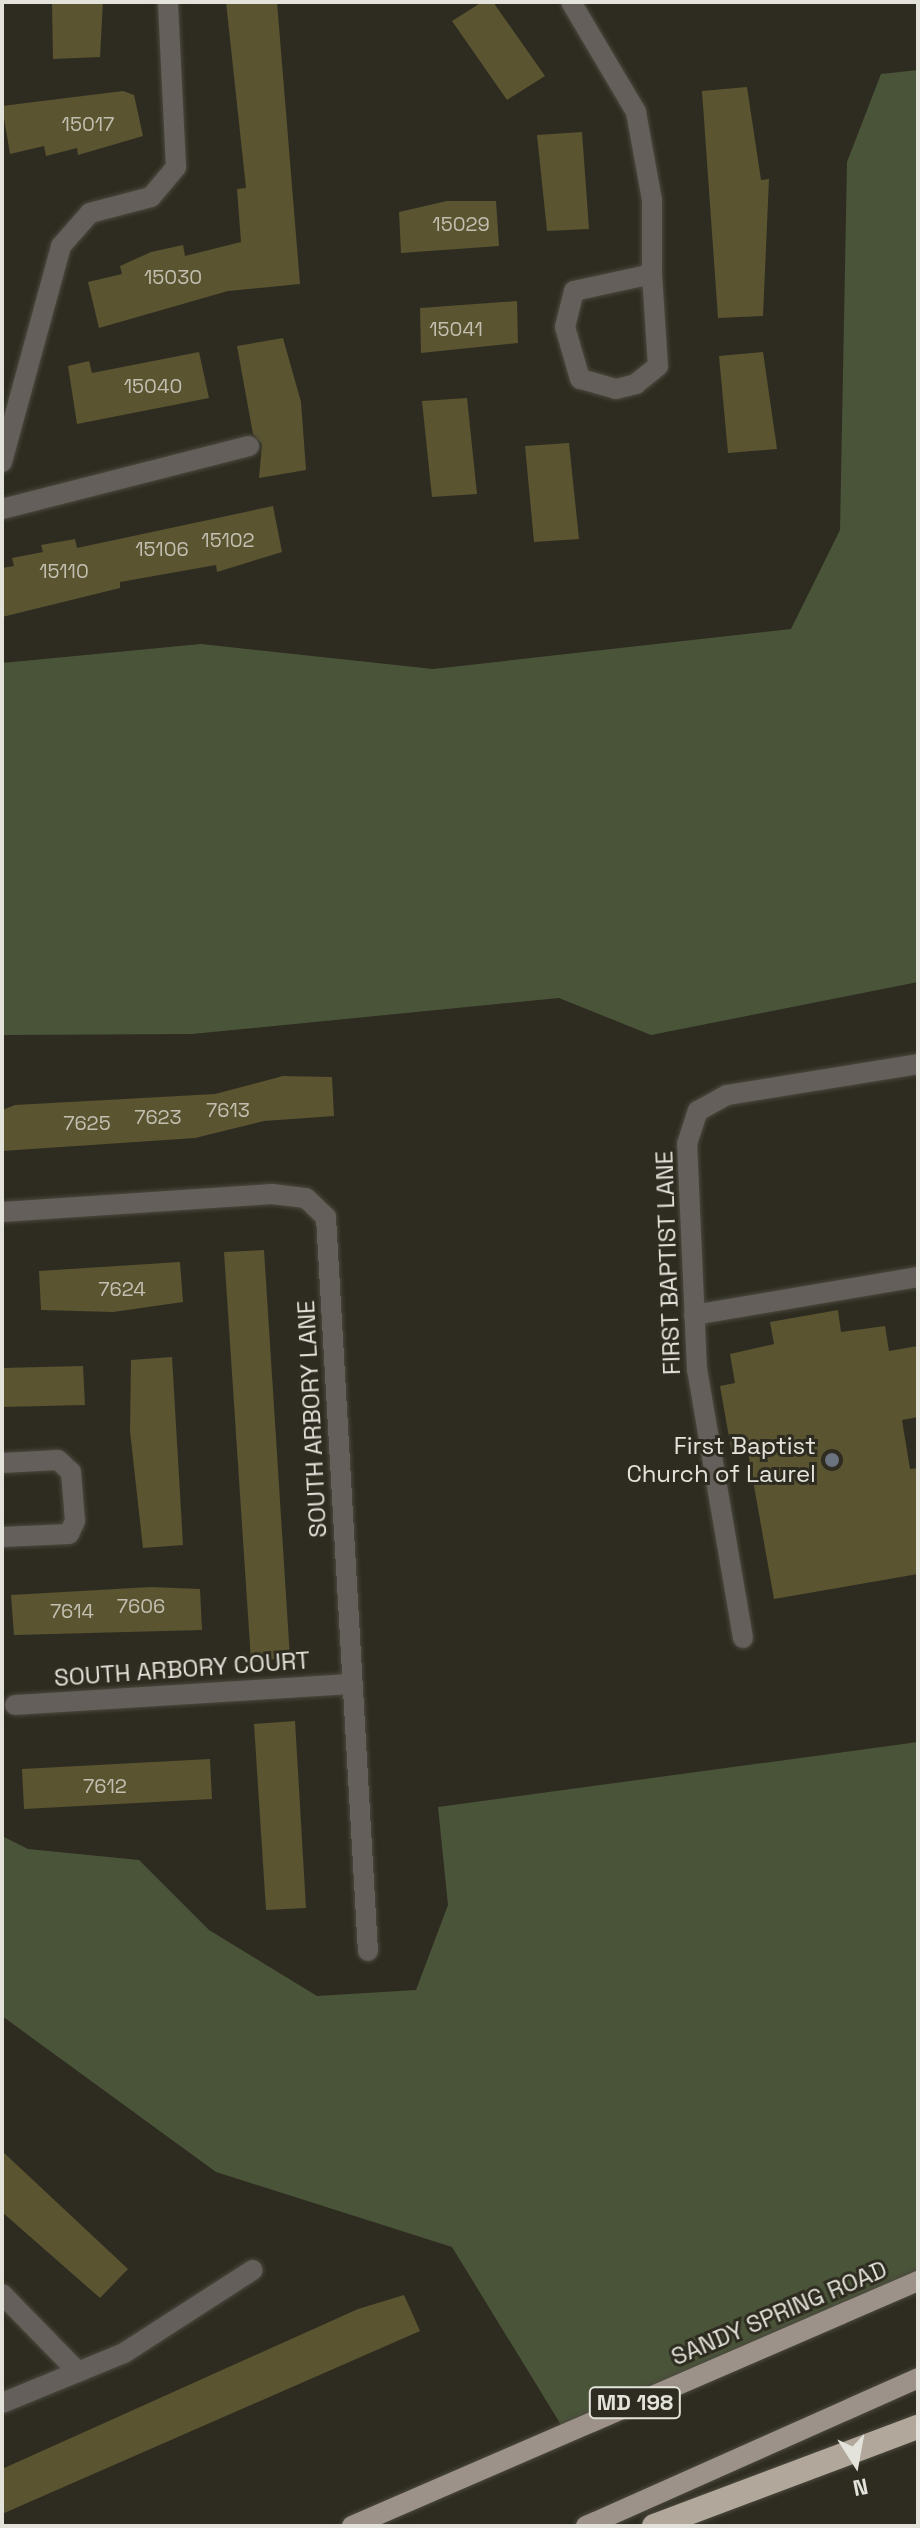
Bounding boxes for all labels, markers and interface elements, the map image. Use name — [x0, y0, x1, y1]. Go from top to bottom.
house number: 15017 — [62, 112, 114, 136]
house number: 15029 — [432, 212, 490, 236]
house number: 15030 — [144, 265, 202, 289]
house number: 15041 — [429, 317, 483, 341]
house number: 15040 — [124, 374, 182, 398]
house number: 15102 — [201, 528, 255, 552]
house number: 15106 — [135, 537, 189, 561]
house number: 15110 — [39, 559, 89, 583]
house number: 7613 — [206, 1098, 250, 1122]
house number: 7623 — [134, 1105, 182, 1129]
house number: 7625 — [63, 1111, 111, 1135]
street label: FIRST BAPTIST LANE — [650, 1150, 686, 1376]
house number: 7624 — [98, 1277, 146, 1301]
street label: SOUTH ARBORY LANE — [291, 1299, 333, 1539]
place label: First Baptist Church of Laurel — [626, 1432, 816, 1488]
marker: First Baptist Church of Laurel — [823, 1451, 841, 1469]
house number: 7606 — [117, 1594, 165, 1618]
house number: 7614 — [50, 1599, 94, 1623]
street label: SOUTH ARBORY COURT — [53, 1646, 311, 1692]
house number: 7612 — [83, 1774, 127, 1798]
street label: SANDY SPRING ROAD — [667, 2254, 891, 2372]
road number: MD 198 — [587, 2385, 683, 2421]
north arrow — [816, 2424, 896, 2504]
text: N — [851, 2472, 870, 2503]

